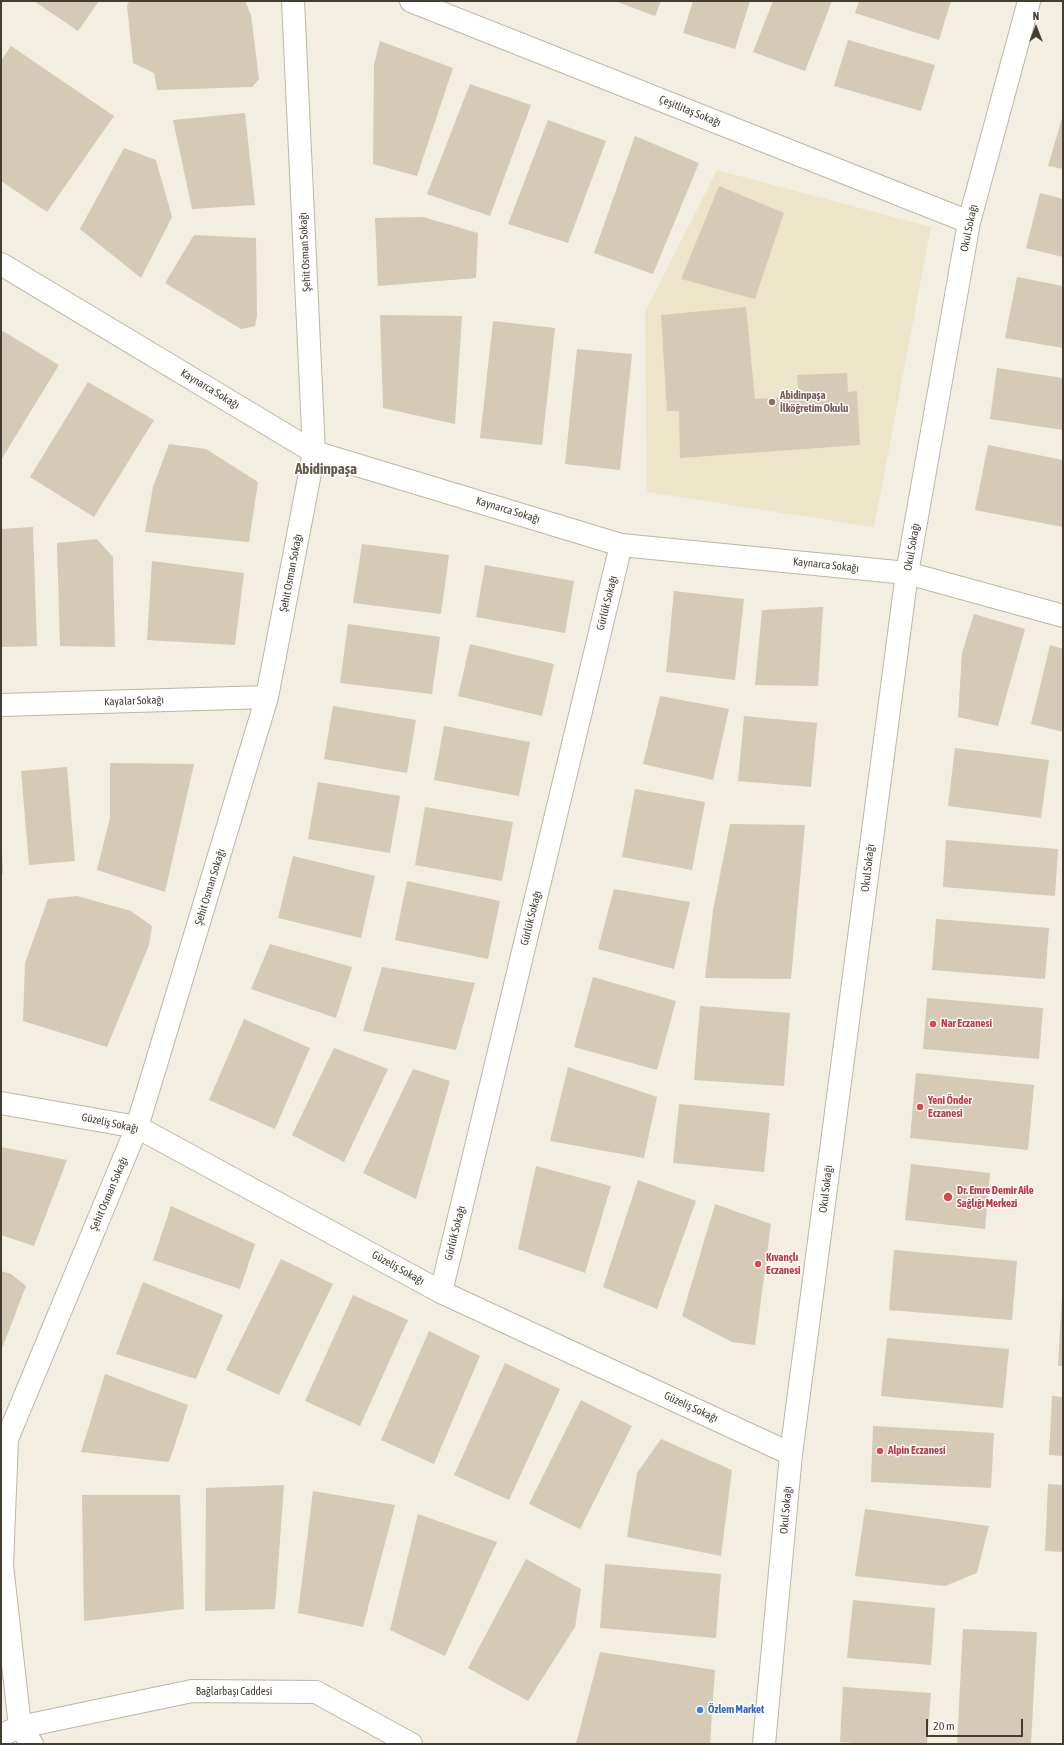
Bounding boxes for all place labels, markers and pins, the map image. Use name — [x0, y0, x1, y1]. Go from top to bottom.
place label: Abidinpaşa İlköğretim Okulu — [780, 389, 848, 415]
marker: Abidinpaşa İlköğretim Okulu — [767, 397, 777, 407]
place label: Nar Eczanesi — [941, 1017, 992, 1031]
marker: Nar Eczanesi — [928, 1019, 938, 1029]
place label: Yeni Önder Eczanesi — [928, 1094, 972, 1120]
marker: Yeni Önder Eczanesi — [915, 1102, 925, 1112]
place label: Dr. Emre Demir Aile Sağlığı Merkezi — [957, 1184, 1034, 1210]
marker: Dr. Emre Demir Aile Sağlığı Merkezi — [942, 1191, 954, 1203]
place label: Kıvançlı Eczanesi — [766, 1251, 801, 1277]
marker: Kıvançlı Eczanesi — [753, 1259, 763, 1269]
place label: Alpin Eczanesi — [888, 1444, 945, 1458]
marker: Alpin Eczanesi — [875, 1446, 885, 1456]
place label: Özlem Market — [708, 1703, 764, 1717]
marker: Özlem Market — [695, 1705, 705, 1715]

